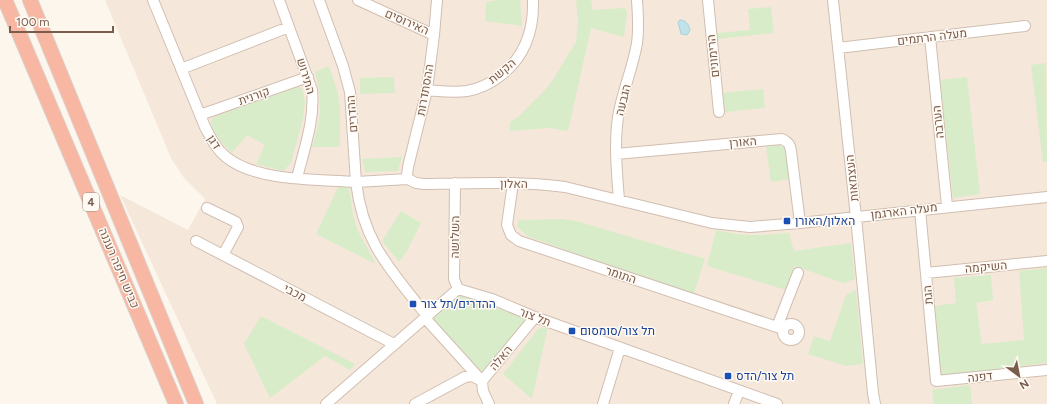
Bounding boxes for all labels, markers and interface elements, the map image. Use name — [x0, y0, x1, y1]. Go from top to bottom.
street label: האירוסים — [383, 6, 431, 38]
scale bar — [10, 8, 113, 34]
text: 100 m — [16, 15, 50, 29]
street label: מעלה הרתמים — [896, 26, 968, 48]
street label: הרימונים — [704, 34, 722, 78]
street label: הקשת — [485, 55, 519, 87]
street label: התירוש — [294, 56, 318, 96]
street label: ההסתדרות — [414, 63, 436, 117]
street label: הגבעה — [612, 83, 634, 117]
street label: קורנית — [236, 84, 272, 108]
street label: ההדרים — [343, 95, 361, 133]
street label: הערבה — [929, 105, 947, 139]
street label: דגן — [204, 132, 224, 152]
street label: האורן — [729, 134, 757, 150]
street label: העצמאות — [843, 154, 861, 202]
street label: האלון — [500, 177, 528, 191]
road number: 4 — [83, 193, 99, 211]
street label: מעלה הארגמן — [870, 200, 938, 222]
place label: האלון/האורן — [795, 214, 855, 228]
street label: השלושה — [448, 215, 462, 259]
marker: האלון/האורן — [782, 216, 792, 226]
street label: כביש חיפה רעננה — [96, 226, 142, 310]
street label: השיקמה — [964, 258, 1008, 276]
street label: התומר — [604, 263, 638, 287]
street label: מכבי — [281, 281, 309, 305]
street label: הגת — [920, 285, 936, 305]
place label: ההדרים/תל צור — [421, 297, 496, 311]
marker: ההדרים/תל צור — [408, 299, 418, 309]
street label: תל צור — [517, 305, 553, 329]
place label: תל צור/סומסום — [580, 324, 655, 338]
marker: תל צור/סומסום — [567, 326, 577, 336]
street label: האלה — [487, 343, 515, 373]
north arrow — [999, 356, 1039, 396]
place label: תל צור/הדס — [736, 369, 794, 383]
street label: דפנה — [967, 369, 993, 385]
marker: תל צור/הדס — [723, 371, 733, 381]
text: N — [1017, 376, 1031, 392]

